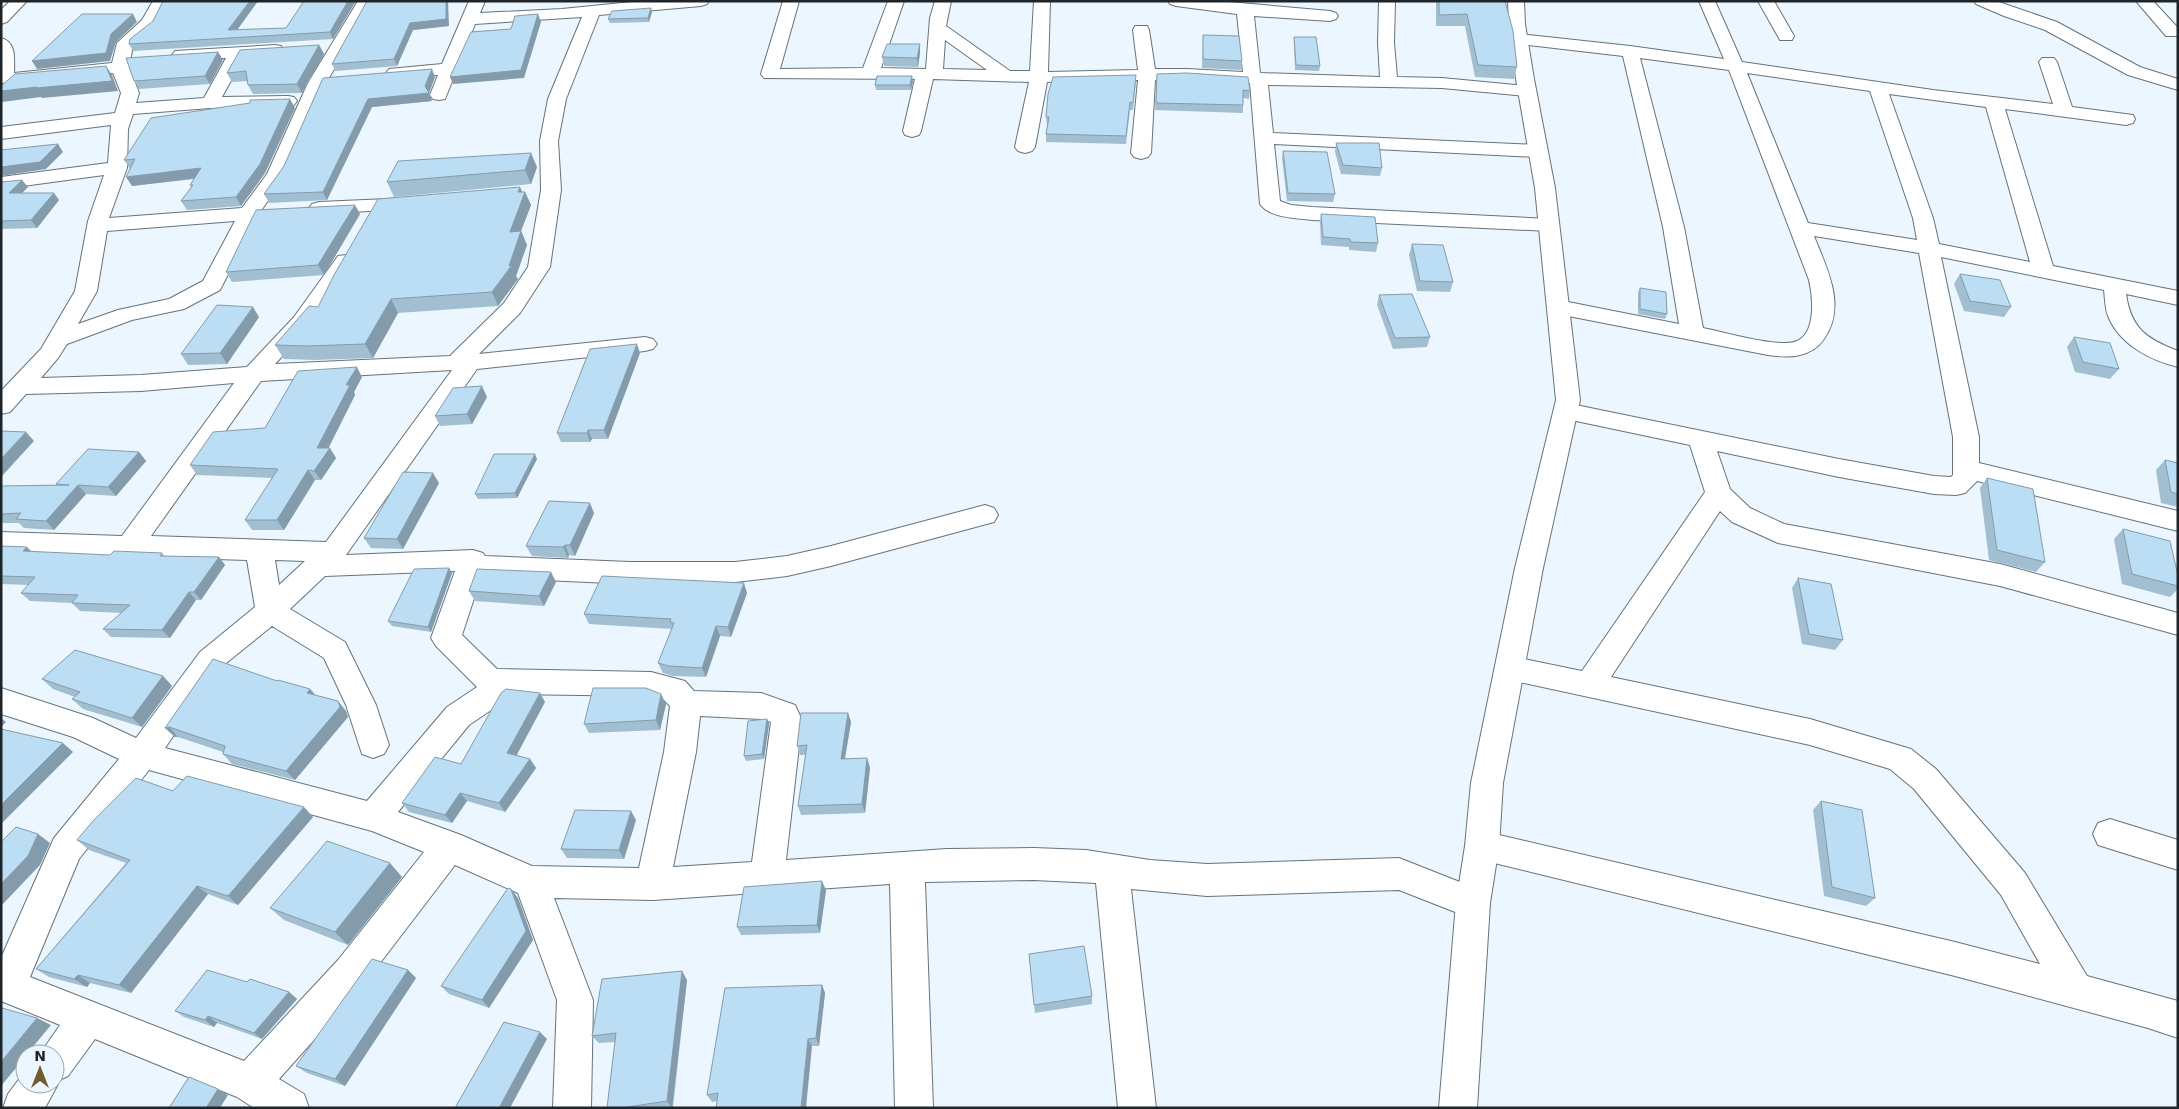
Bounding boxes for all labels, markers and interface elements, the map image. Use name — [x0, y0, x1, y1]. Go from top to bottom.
north arrow — [15, 1044, 65, 1094]
text: N — [34, 1048, 46, 1064]

